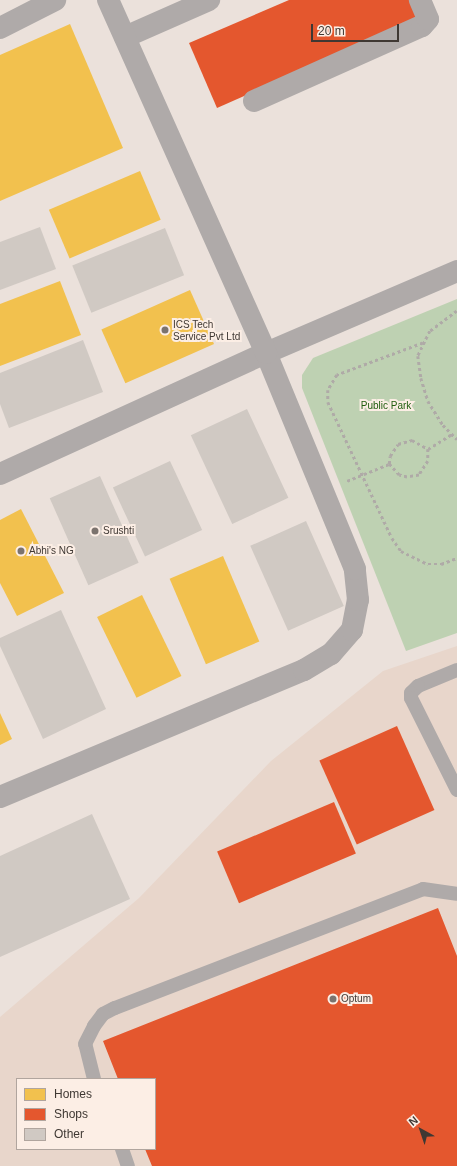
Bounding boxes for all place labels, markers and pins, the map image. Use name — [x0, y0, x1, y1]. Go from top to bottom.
place label: ICS Tech Service Pvt Ltd — [173, 318, 240, 342]
marker: ICS Tech Service Pvt Ltd — [160, 325, 170, 335]
place label: Srushti — [103, 525, 134, 537]
marker: Srushti — [90, 526, 100, 536]
place label: Abhi's NG — [29, 545, 74, 557]
marker: Abhi's NG — [16, 546, 26, 556]
place label: Optum — [341, 993, 371, 1005]
marker: Optum — [328, 994, 338, 1004]

